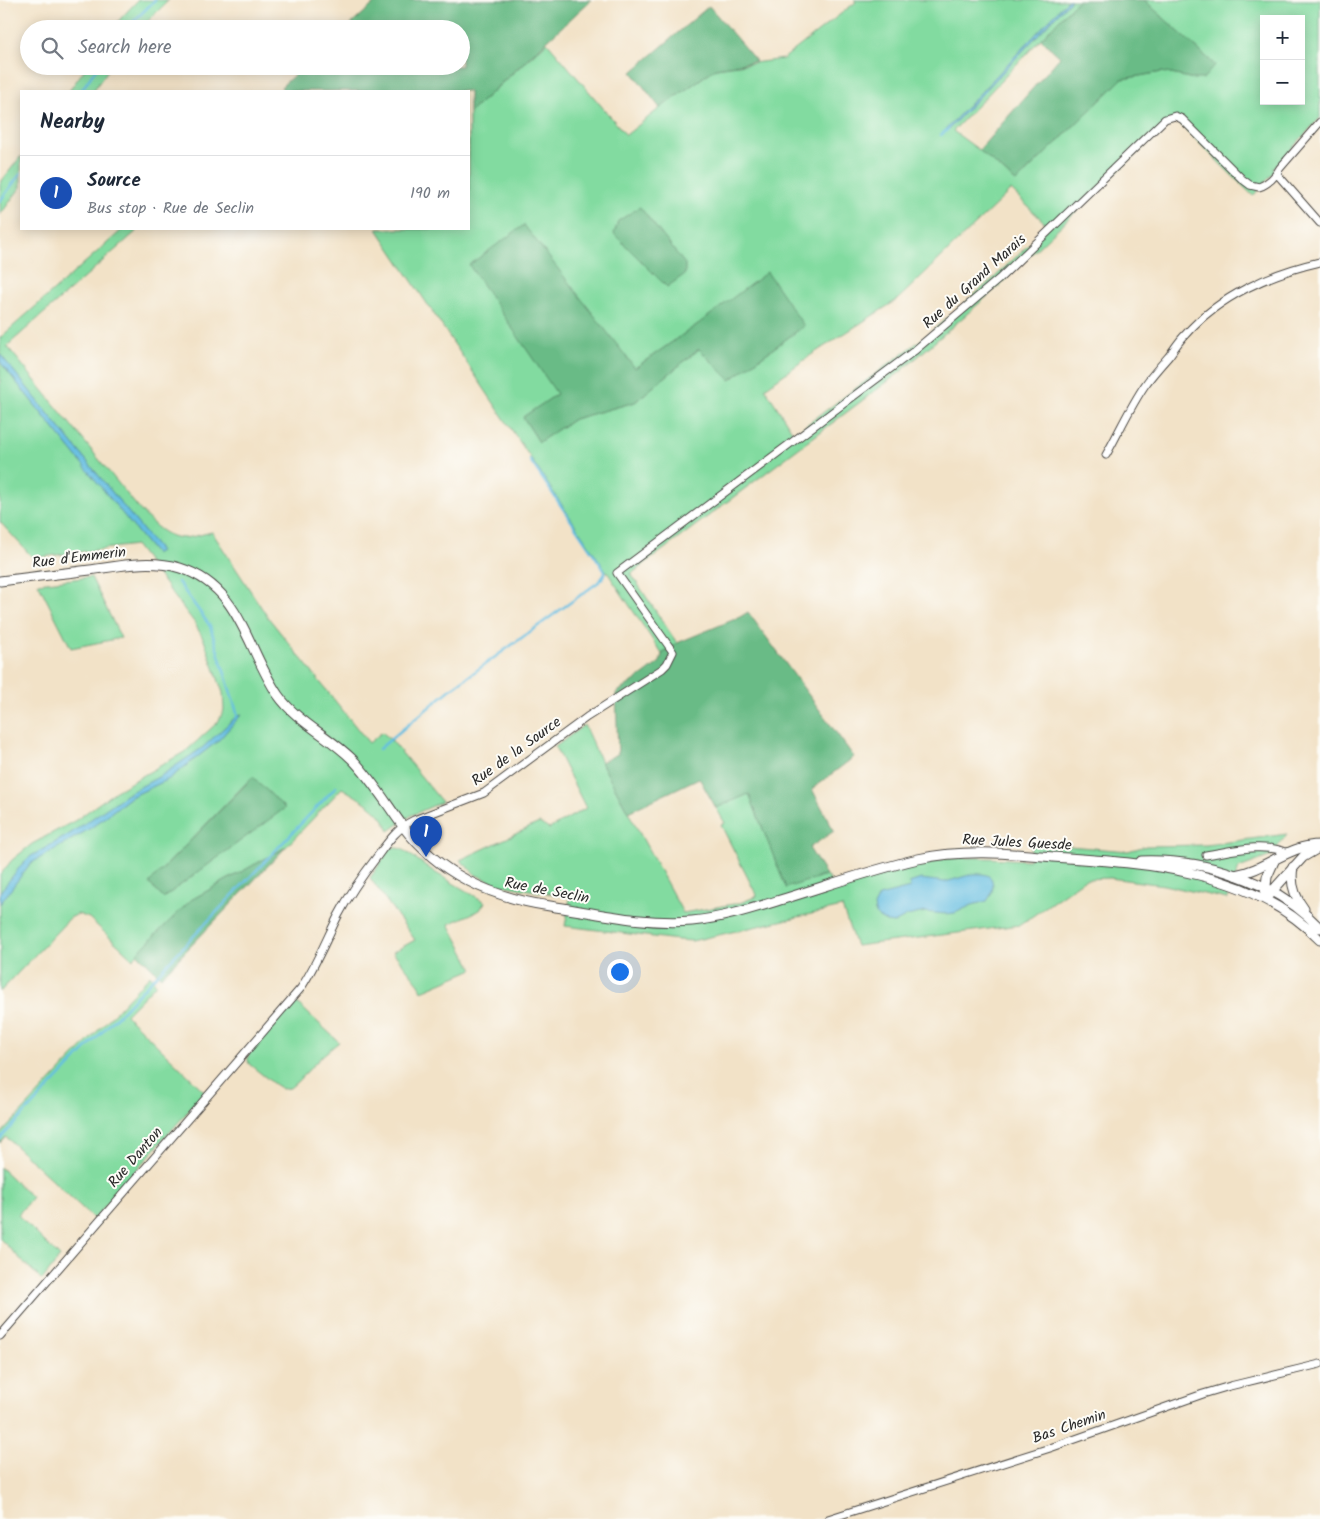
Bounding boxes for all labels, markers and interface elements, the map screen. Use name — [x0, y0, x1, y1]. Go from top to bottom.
map controls — [1260, 15, 1305, 105]
button: + — [1260, 15, 1305, 60]
search box — [20, 20, 470, 75]
text: Search here — [78, 33, 172, 63]
icon: search — [38, 34, 66, 62]
button: − — [1260, 60, 1305, 105]
text: Nearby — [40, 106, 105, 139]
text: Source — [87, 166, 141, 196]
text: 1 — [54, 181, 58, 206]
text: 190 m — [410, 181, 450, 206]
text: Bus stop · Rue de Seclin — [87, 196, 254, 221]
street label: Rue du Grand Marais — [917, 228, 1033, 335]
street label: Rue d'Emmerin — [31, 540, 127, 576]
street label: Rue de la Source — [467, 711, 567, 793]
pin: 1 — [410, 816, 442, 857]
street label: Rue Jules Guesde — [962, 828, 1073, 858]
street label: Rue de Seclin — [502, 871, 591, 911]
your location — [607, 959, 633, 985]
street label: Rue Danton — [102, 1122, 169, 1193]
street label: Bas Chemin — [1029, 1403, 1109, 1451]

